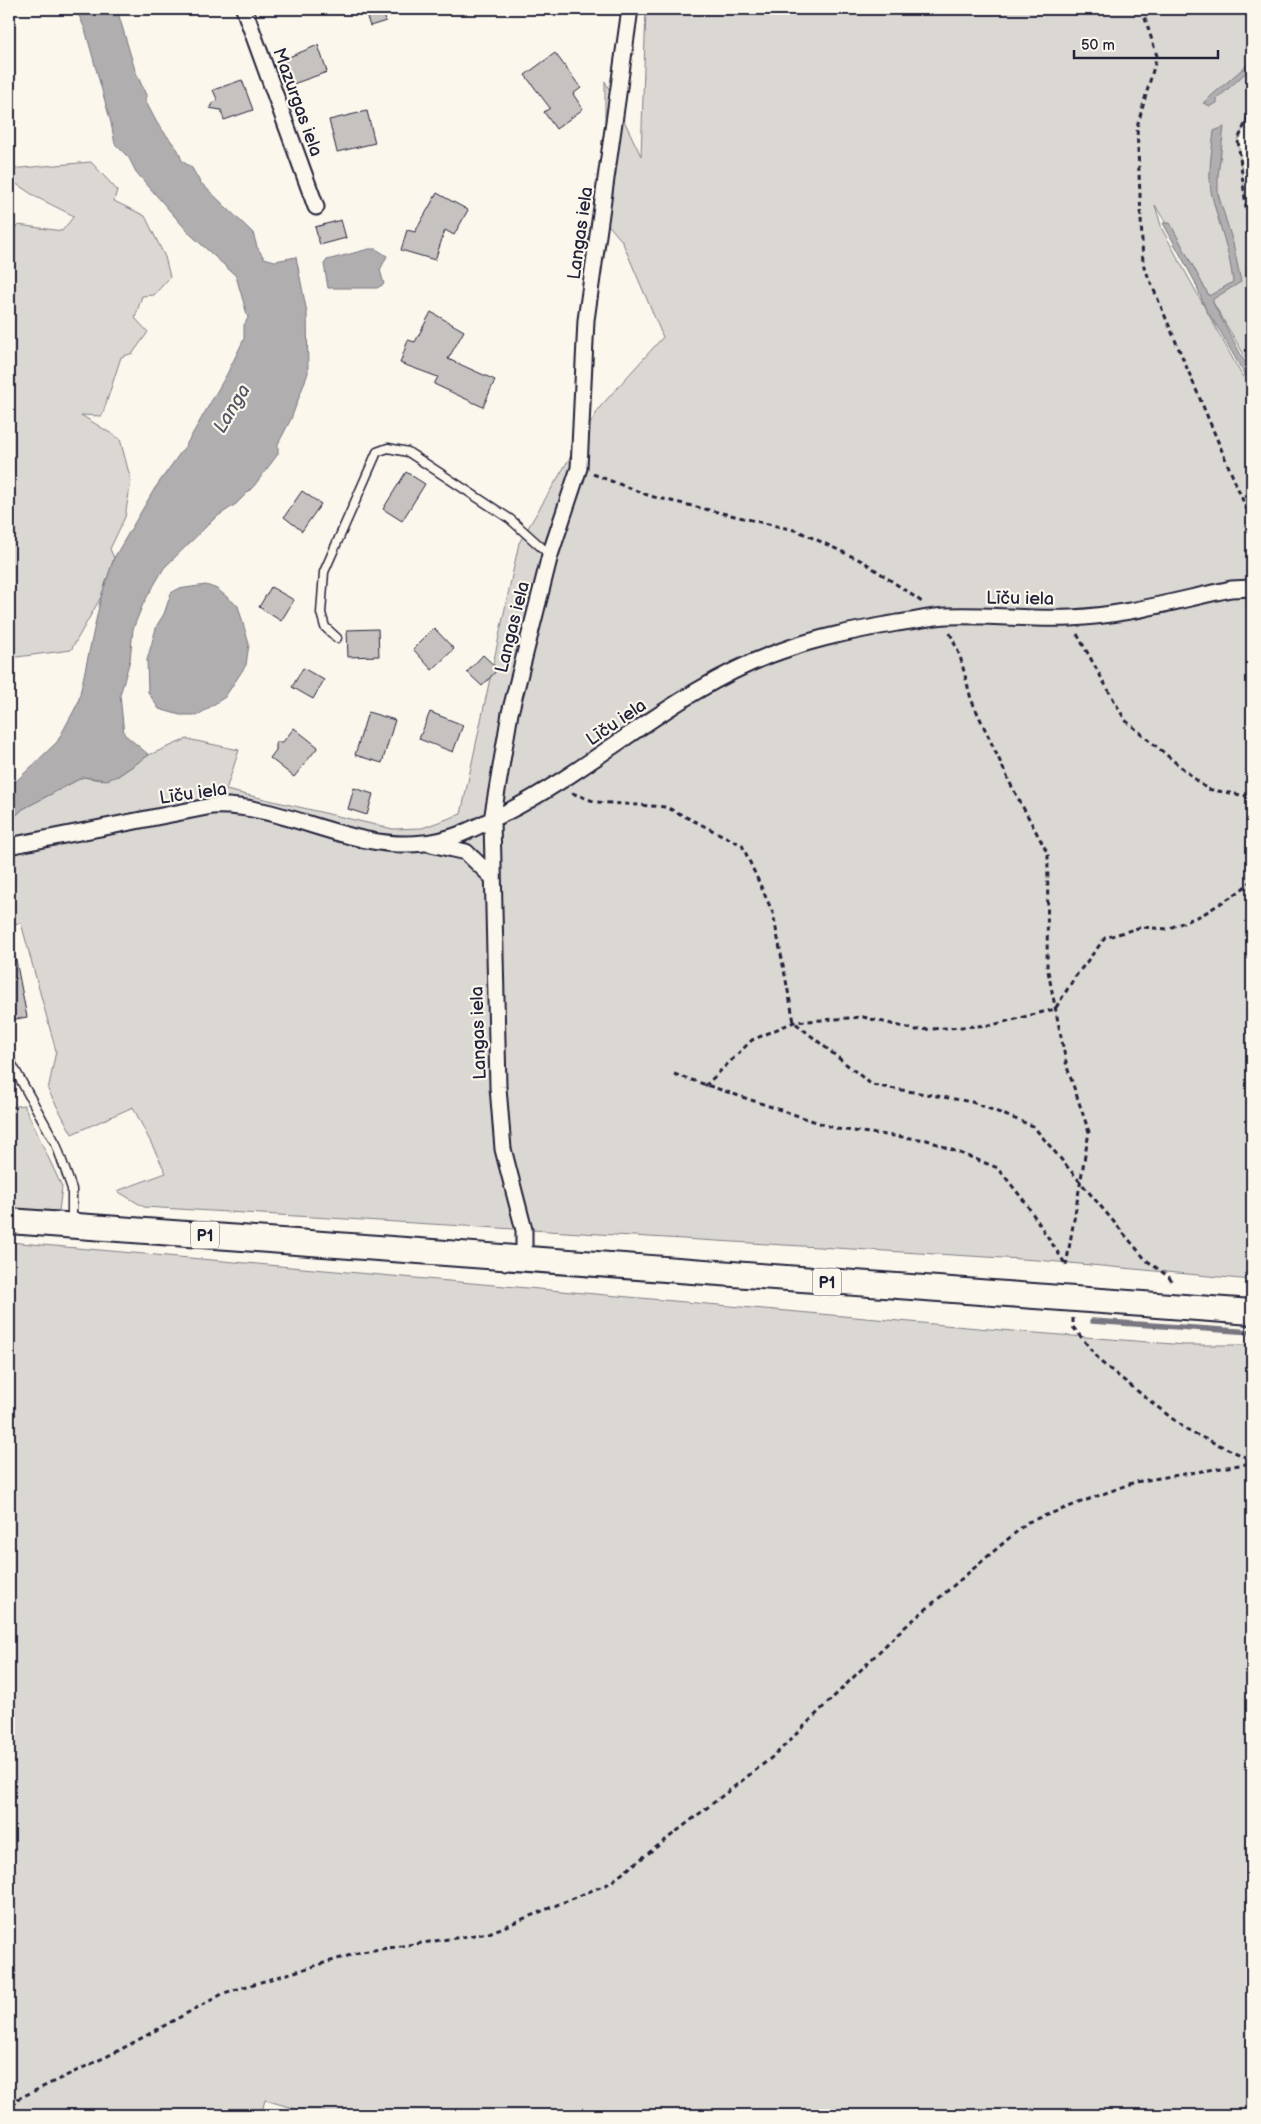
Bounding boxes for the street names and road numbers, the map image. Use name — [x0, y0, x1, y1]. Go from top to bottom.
street label: Mazurgas iela — [268, 45, 327, 159]
street label: Langas iela — [564, 185, 597, 281]
street label: Langas iela — [491, 579, 534, 675]
street label: Līču iela — [986, 587, 1054, 610]
street label: Līču iela — [582, 695, 650, 750]
street label: Līču iela — [158, 778, 228, 809]
street label: Langas iela — [466, 986, 491, 1080]
road number: P1 — [191, 1222, 219, 1248]
road number: P1 — [813, 1268, 841, 1295]

